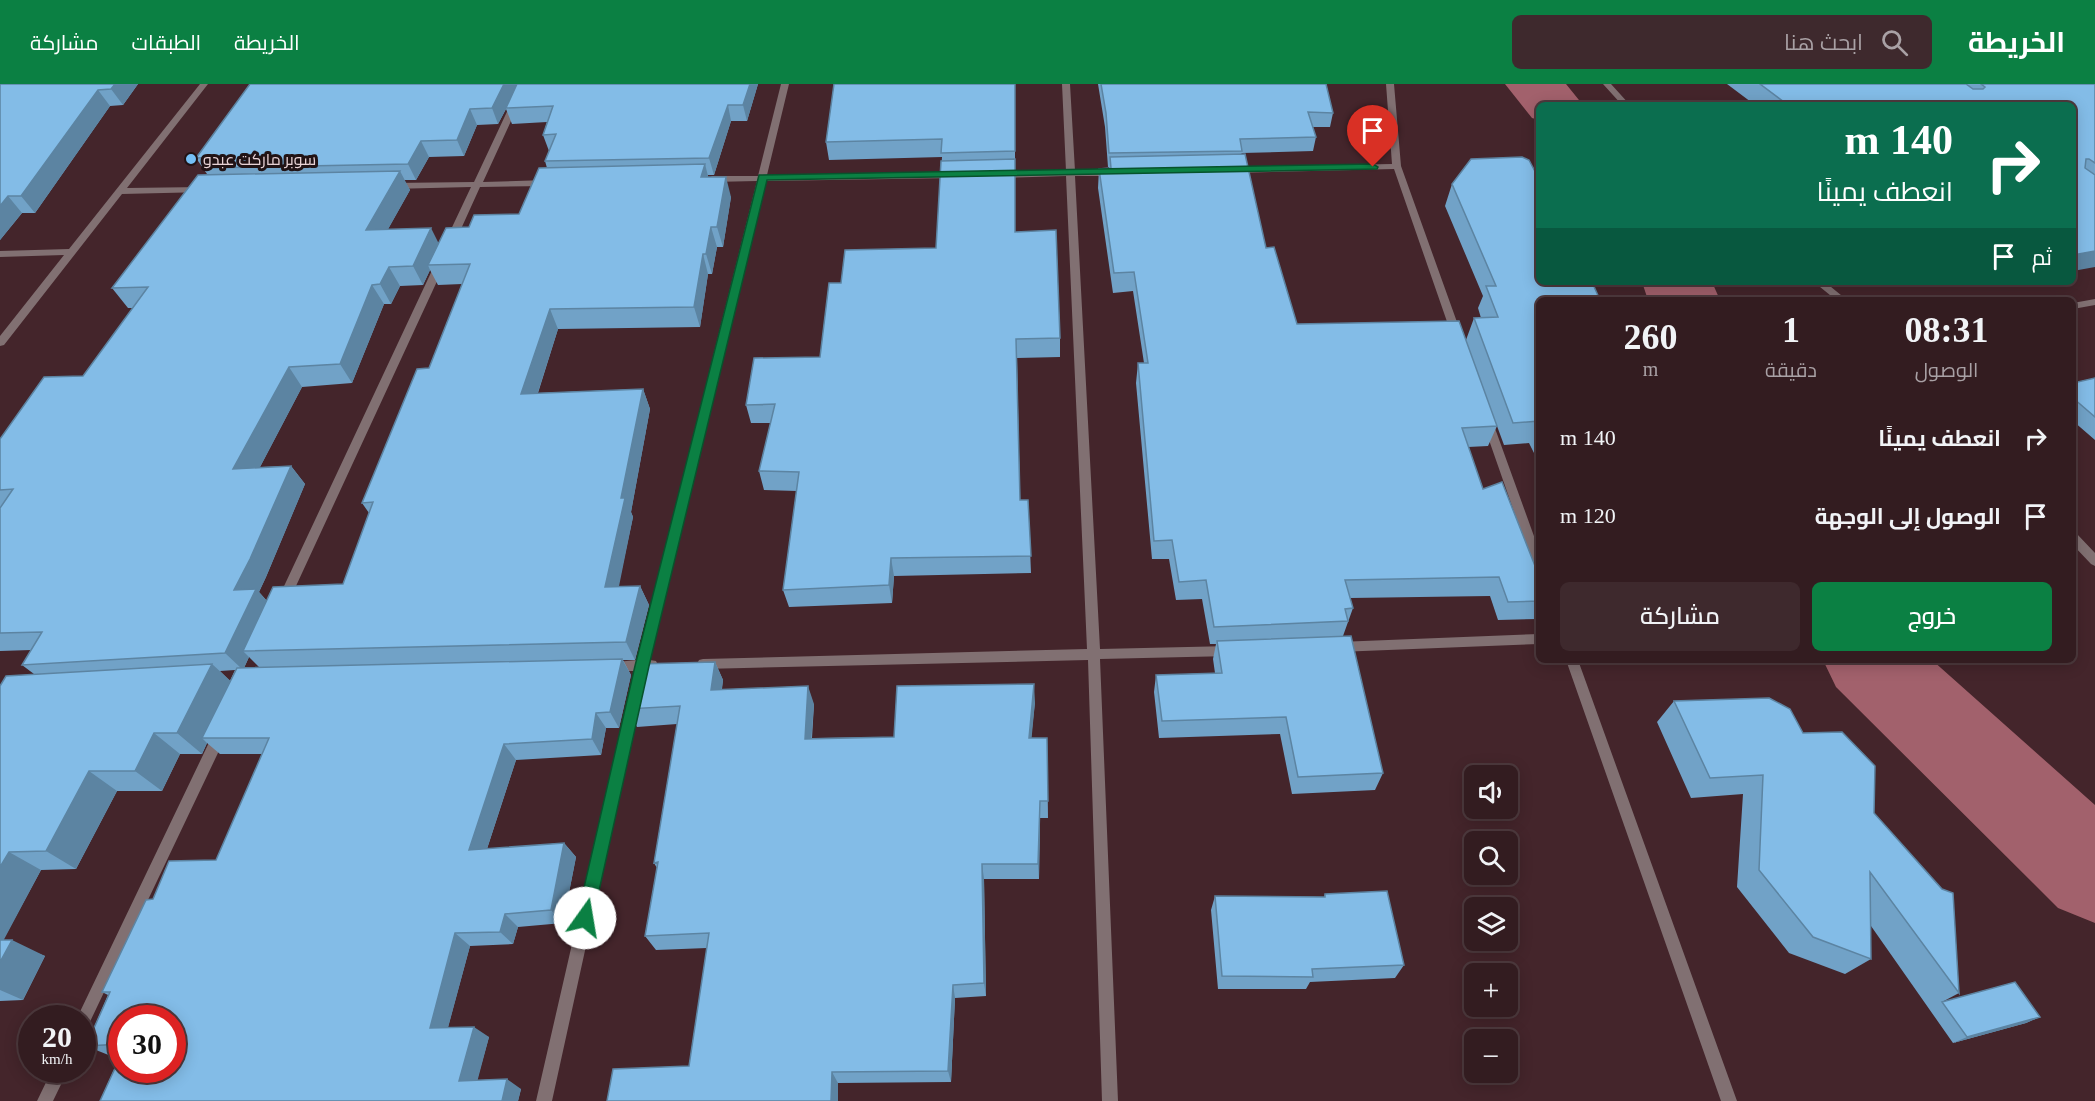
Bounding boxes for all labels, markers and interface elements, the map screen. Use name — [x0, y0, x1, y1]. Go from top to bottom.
search box — [1512, 15, 1932, 69]
icon: search — [1878, 26, 1911, 59]
text: الخريطة — [1968, 27, 2065, 58]
text: ابحث هنا — [1784, 30, 1863, 55]
text: مشاركة — [30, 31, 99, 55]
text: الطبقات — [132, 31, 201, 55]
text: الخريطة — [234, 31, 300, 55]
pin — [1347, 105, 1398, 167]
icon: arrive — [1356, 114, 1389, 147]
text: 140 m — [1845, 117, 1953, 163]
icon: right — [1974, 126, 2052, 204]
place label: سوبر ماركت عبدو — [203, 151, 316, 169]
marker: سوبر ماركت عبدو — [184, 152, 198, 166]
text: انعطف يمينًا — [1817, 177, 1953, 207]
icon: arrive — [1987, 240, 2020, 273]
text: ثم — [2032, 245, 2052, 270]
text: 1 — [1782, 310, 1800, 350]
text: 08:31 — [1905, 310, 1989, 350]
text: 260 — [1624, 317, 1678, 357]
text: m — [1643, 358, 1658, 380]
text: دقيقة — [1765, 359, 1817, 381]
text: الوصول — [1915, 359, 1978, 381]
icon: right — [2019, 422, 2052, 455]
text: 140 m — [1560, 425, 1616, 450]
text: انعطف يمينًا — [1878, 426, 2001, 451]
icon: arrive — [2019, 500, 2052, 533]
text: 120 m — [1560, 503, 1616, 528]
text: الوصول إلى الوجهة — [1815, 504, 2001, 529]
button: مشاركة — [1560, 582, 1800, 651]
button: خروج — [1812, 582, 2052, 651]
map controls — [1464, 765, 1518, 1083]
button: sound — [1464, 765, 1518, 819]
button: search — [1464, 831, 1518, 885]
position arrow — [553, 886, 617, 950]
button: layers — [1464, 897, 1518, 951]
button: + — [1464, 963, 1518, 1017]
speed limit sign: 30 — [108, 1005, 186, 1083]
text: 20 — [42, 1020, 72, 1053]
button: − — [1464, 1029, 1518, 1083]
text: km/h — [42, 1051, 72, 1067]

